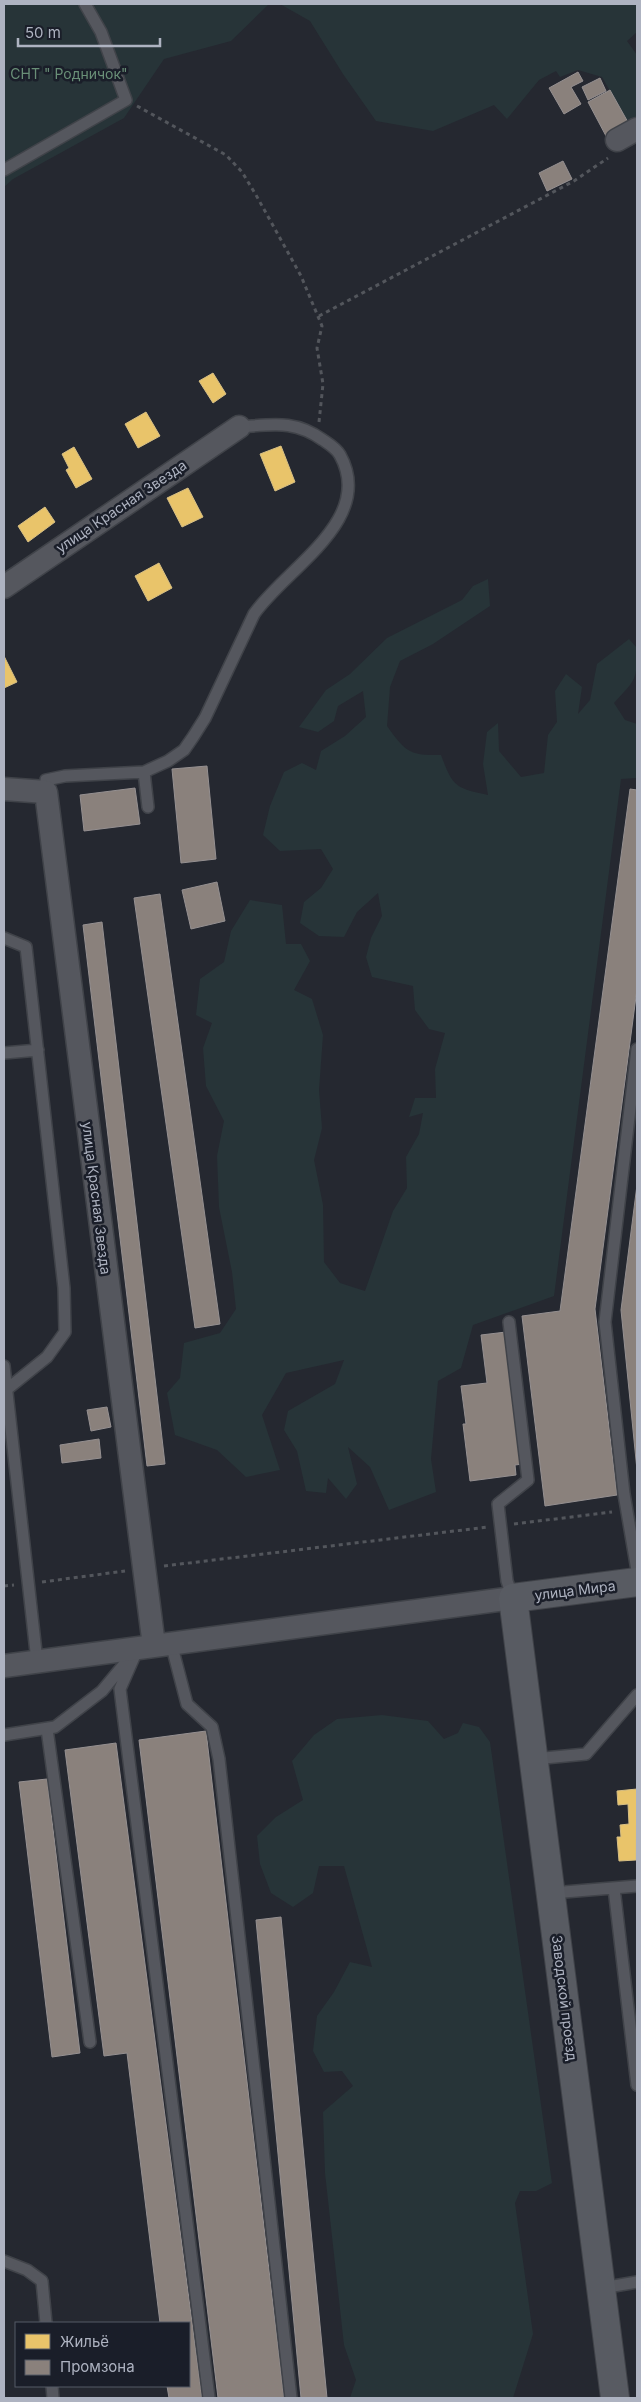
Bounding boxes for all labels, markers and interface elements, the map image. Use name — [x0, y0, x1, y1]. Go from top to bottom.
scale bar — [18, 15, 160, 47]
text: 50 m — [25, 23, 61, 42]
park label: СНТ " Родничок" — [10, 65, 128, 82]
street label: улица Красная Звезда — [52, 456, 190, 556]
street label: улица Красная Звезда — [79, 1121, 115, 1275]
street label: улица Мира — [534, 1577, 616, 1603]
street label: Заводской проезд — [549, 1934, 581, 2062]
legend — [15, 2322, 190, 2387]
text: Жильё — [60, 2332, 109, 2351]
text: Промзона — [60, 2357, 135, 2376]

